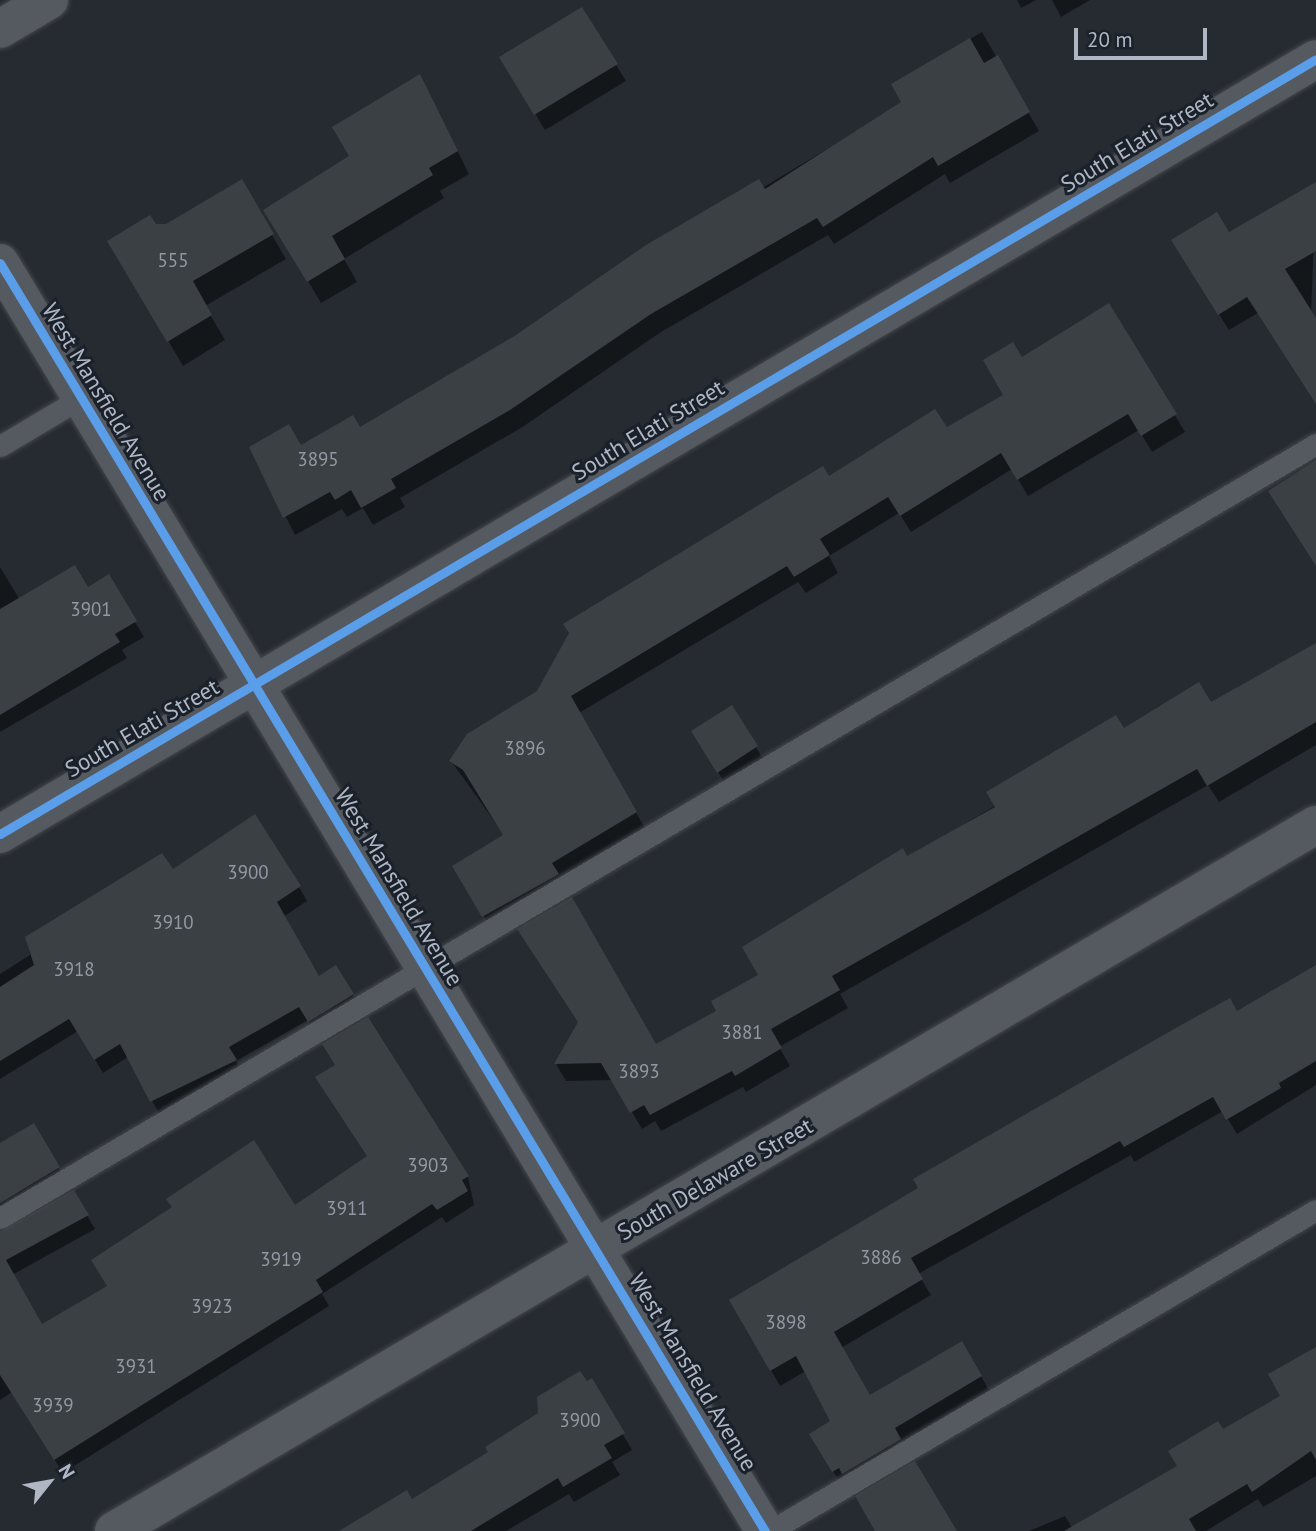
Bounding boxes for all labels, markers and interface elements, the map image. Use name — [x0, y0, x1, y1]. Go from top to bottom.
scale bar — [1078, 14, 1211, 58]
text: 20 m — [1087, 26, 1133, 53]
street label: South Elati Street — [1056, 86, 1218, 198]
house number: 555 — [157, 250, 189, 272]
street label: West Mansfield Avenue — [36, 298, 176, 506]
street label: South Elati Street — [567, 374, 729, 486]
house number: 3895 — [297, 449, 339, 471]
house number: 3901 — [70, 599, 112, 621]
street label: South Elati Street — [60, 673, 224, 783]
house number: 3896 — [504, 738, 546, 760]
street label: West Mansfield Avenue — [329, 783, 469, 991]
house number: 3900 — [227, 862, 269, 884]
house number: 3910 — [152, 912, 194, 934]
house number: 3918 — [53, 959, 95, 981]
house number: 3881 — [721, 1022, 763, 1044]
house number: 3893 — [618, 1061, 660, 1083]
street label: South Delaware Street — [612, 1112, 818, 1246]
house number: 3903 — [407, 1155, 449, 1177]
house number: 3911 — [326, 1198, 368, 1220]
house number: 3886 — [860, 1247, 902, 1269]
house number: 3919 — [260, 1249, 302, 1271]
street label: West Mansfield Avenue — [623, 1268, 763, 1476]
house number: 3923 — [191, 1296, 233, 1318]
house number: 3898 — [765, 1312, 807, 1334]
house number: 3931 — [115, 1356, 157, 1378]
house number: 3939 — [32, 1395, 74, 1417]
house number: 3900 — [559, 1410, 601, 1432]
north arrow — [14, 1447, 84, 1517]
text: N — [53, 1460, 80, 1483]

